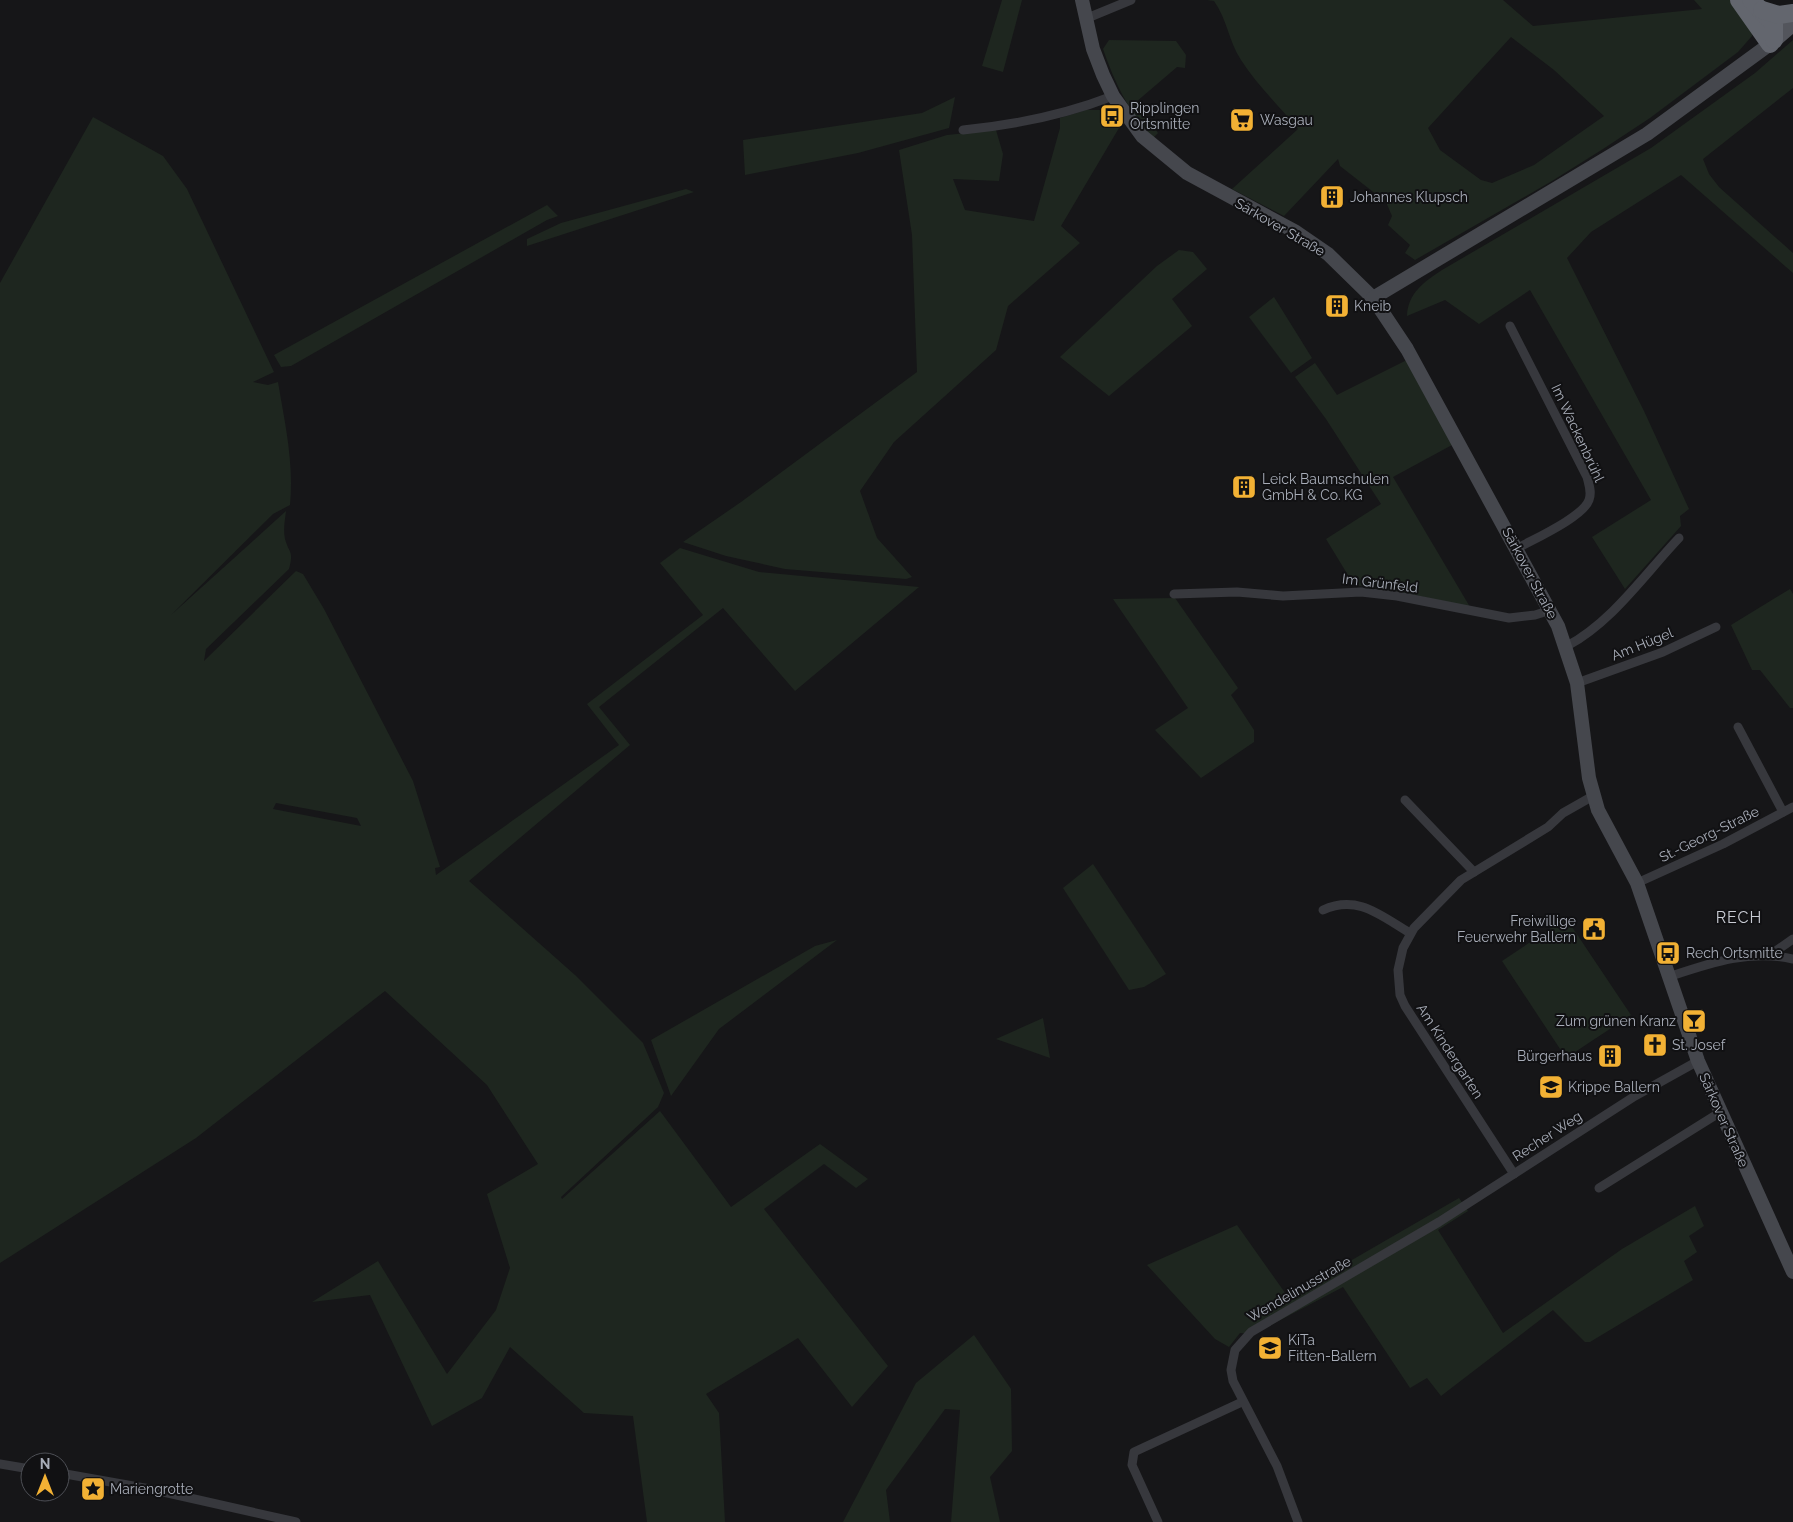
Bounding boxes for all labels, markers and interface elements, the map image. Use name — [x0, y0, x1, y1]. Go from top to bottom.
place label: Ripplingen Ortsmitte — [1130, 100, 1199, 132]
bus stop icon: Ripplingen Ortsmitte — [1099, 103, 1125, 129]
supermarket icon: Wasgau — [1229, 107, 1255, 133]
place label: Wasgau — [1260, 112, 1313, 128]
building icon: Johannes Klupsch — [1319, 184, 1345, 210]
place label: Johannes Klupsch — [1350, 189, 1468, 205]
street label: Särkover Straße — [1232, 195, 1328, 259]
building icon: Kneib — [1324, 293, 1350, 319]
place label: Kneib — [1354, 298, 1391, 314]
street label: Im Wackenbrühl — [1548, 382, 1608, 485]
place label: Leick Baumschulen GmbH & Co. KG — [1262, 471, 1389, 503]
building icon: Leick Baumschulen GmbH & Co. KG — [1231, 474, 1257, 500]
street label: Särkover Straße — [1499, 525, 1561, 621]
street label: Im Grünfeld — [1341, 570, 1419, 596]
street label: Am Hügel — [1609, 624, 1675, 664]
street label: St.-Georg-Straße — [1657, 803, 1761, 865]
district label: RECH — [1716, 908, 1762, 927]
place label: Freiwillige Feuerwehr Ballern — [1457, 913, 1576, 945]
public building icon: Freiwillige Feuerwehr Ballern — [1581, 916, 1607, 942]
bus stop icon: Rech Ortsmitte — [1655, 940, 1681, 966]
place label: Rech Ortsmitte — [1686, 945, 1783, 961]
street label: Am Kindergarten — [1413, 1001, 1487, 1101]
bar icon: Zum grünen Kranz — [1681, 1008, 1707, 1034]
place label: Zum grünen Kranz — [1556, 1013, 1676, 1029]
church icon: St. Josef — [1642, 1032, 1668, 1058]
place label: St. Josef — [1672, 1037, 1727, 1053]
building icon: Bürgerhaus — [1597, 1043, 1623, 1069]
place label: Bürgerhaus — [1517, 1048, 1592, 1064]
street label: Särkover Straße — [1696, 1070, 1752, 1170]
school or university icon: Krippe Ballern — [1538, 1074, 1564, 1100]
place label: Krippe Ballern — [1568, 1079, 1660, 1095]
street label: Recher Weg — [1509, 1108, 1585, 1164]
street label: Wendelinusstraße — [1244, 1253, 1354, 1325]
place label: KiTa Fitten-Ballern — [1288, 1332, 1377, 1364]
school or university icon: KiTa Fitten-Ballern — [1257, 1335, 1283, 1361]
north arrow — [20, 1452, 70, 1502]
text: N — [40, 1456, 50, 1472]
place icon: Mariengrotte — [80, 1476, 106, 1502]
place label: Mariengrotte — [110, 1481, 193, 1497]

